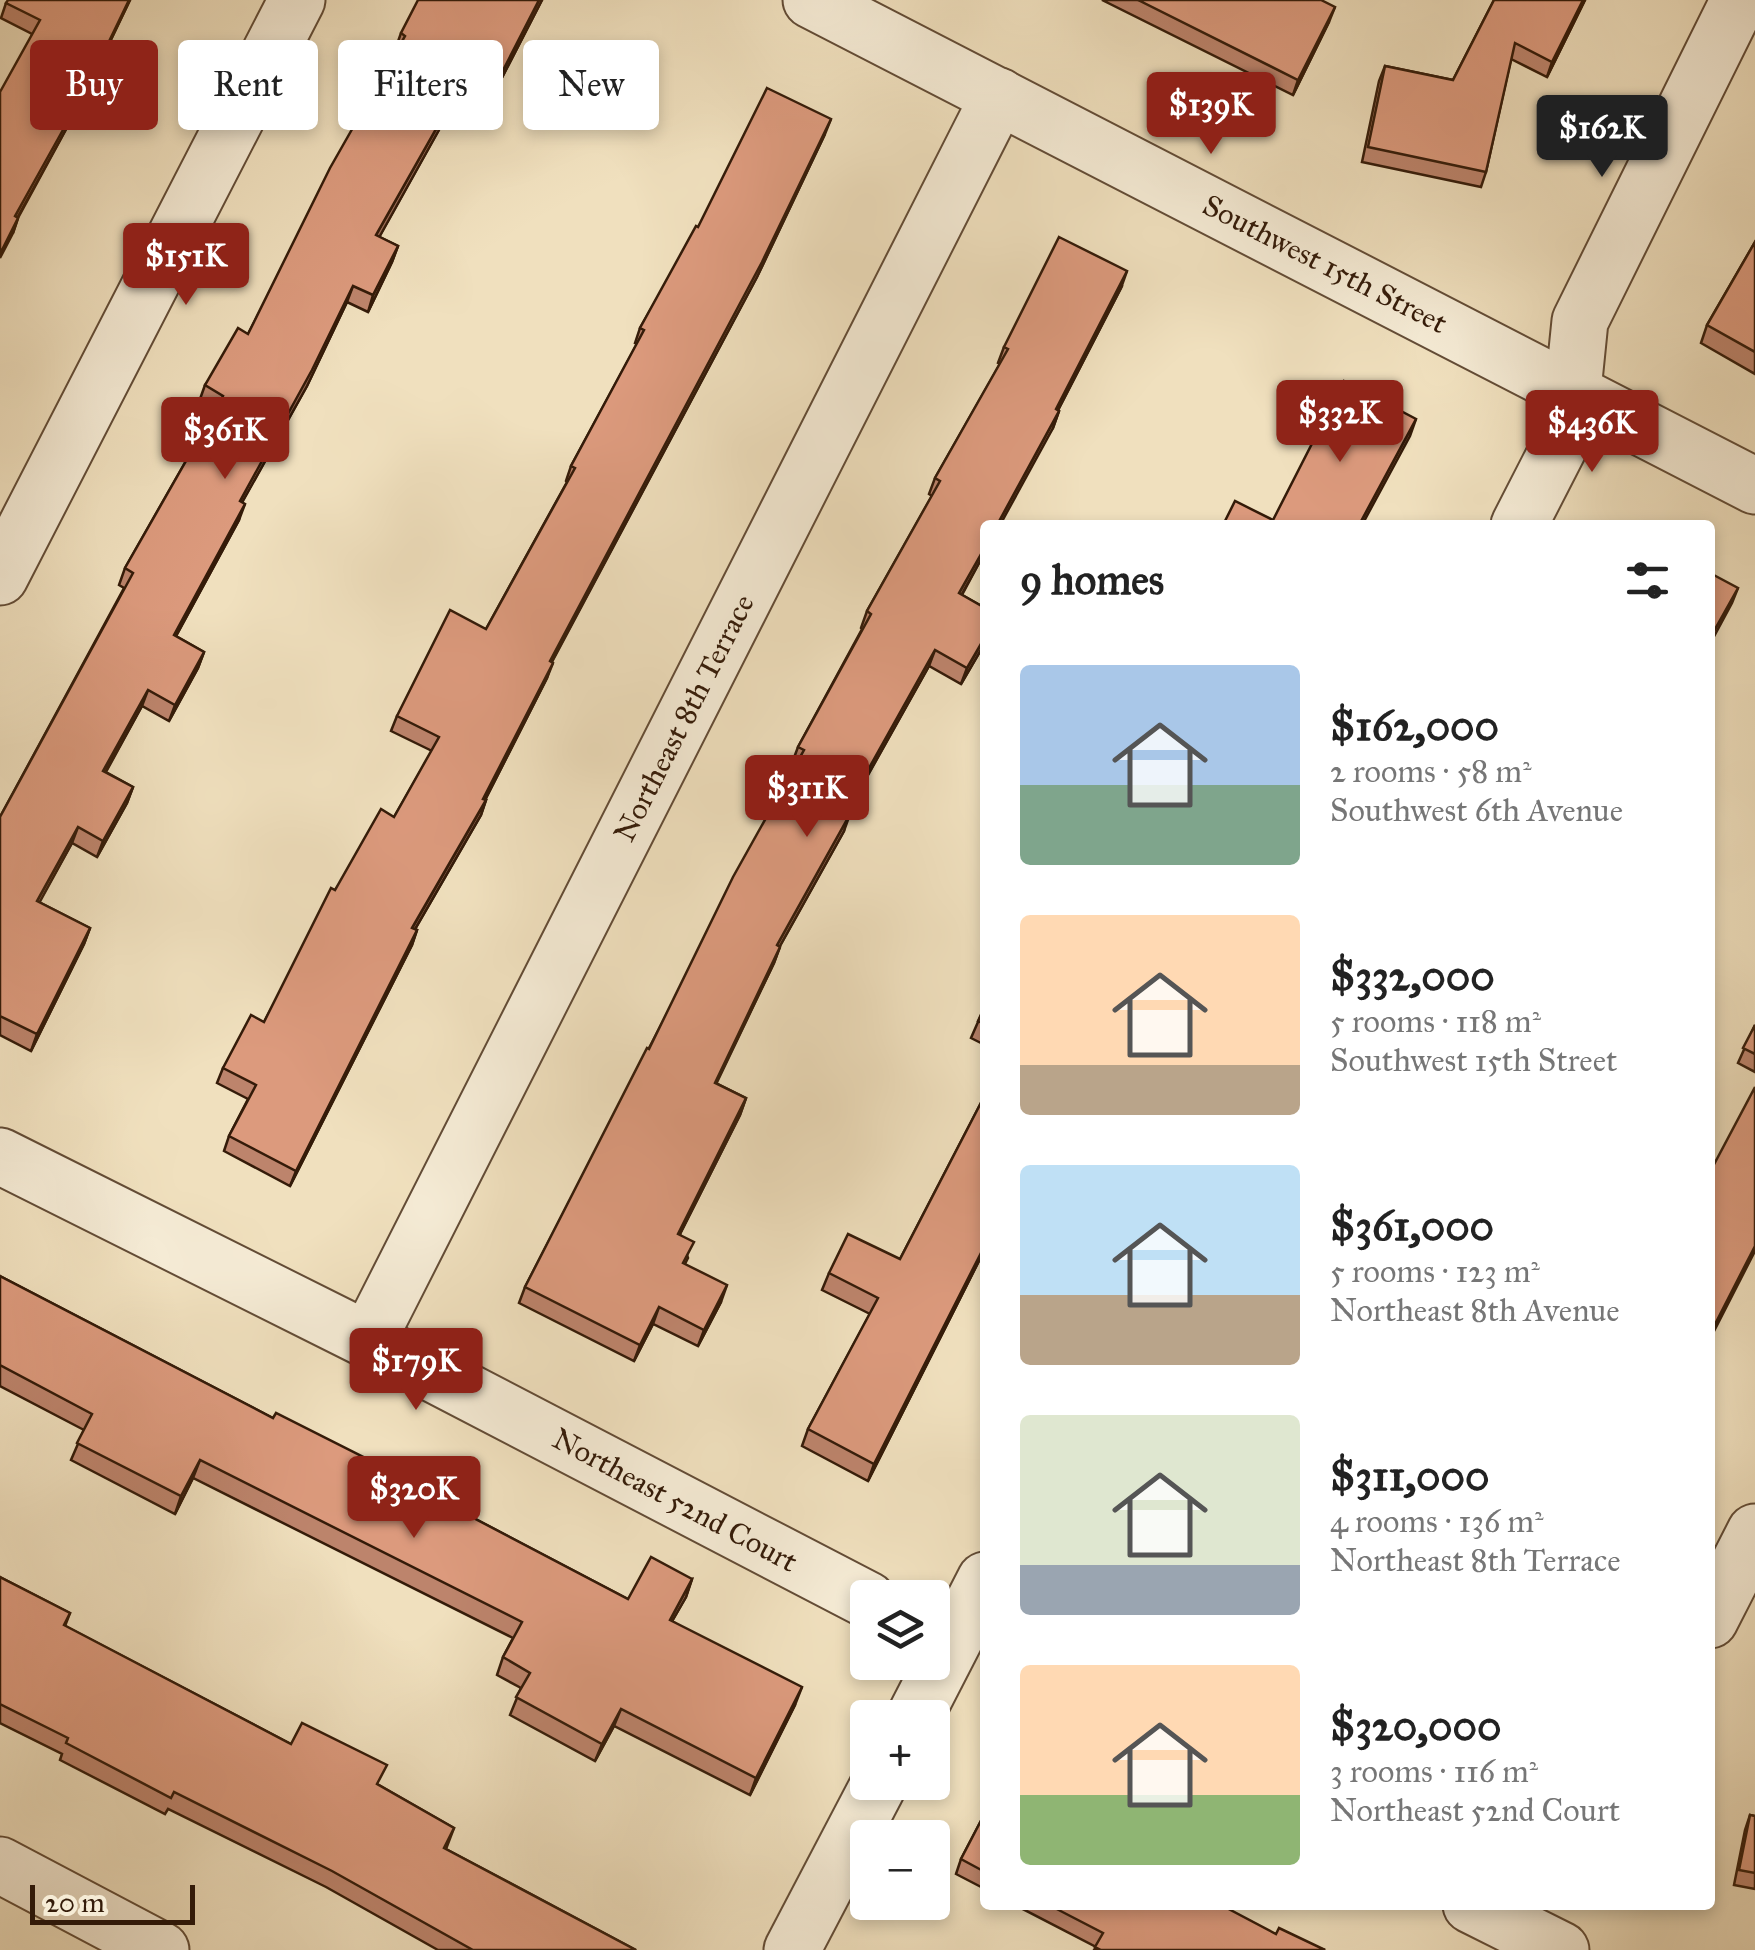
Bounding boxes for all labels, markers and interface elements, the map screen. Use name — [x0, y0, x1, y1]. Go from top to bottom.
chip: Buy — [30, 40, 158, 130]
chip: Rent — [178, 40, 318, 130]
chip: Filters — [338, 40, 503, 130]
chip: New — [523, 40, 659, 130]
pin: $139K — [1141, 72, 1281, 157]
text: $139K — [1169, 85, 1253, 124]
pin: $162K — [1532, 95, 1672, 180]
text: $162K — [1559, 108, 1645, 147]
street label: Southwest 15th Street — [1197, 187, 1453, 341]
pin: $151K — [116, 223, 256, 308]
text: $151K — [145, 236, 227, 275]
pin: $332K — [1270, 380, 1410, 465]
pin: $436K — [1522, 390, 1662, 475]
text: $332K — [1298, 393, 1382, 432]
pin: $361K — [155, 397, 295, 482]
text: $436K — [1548, 403, 1636, 442]
text: $361K — [183, 410, 267, 449]
icon: filters — [1620, 553, 1675, 608]
text: 9 homes — [1020, 554, 1164, 606]
street label: Northeast 8th Terrace — [606, 588, 762, 848]
text: $162,000 — [1330, 700, 1499, 752]
icon: home — [1100, 705, 1220, 825]
text: 2 rooms · 58 m² — [1330, 752, 1531, 791]
pin: $311K — [737, 755, 877, 840]
text: $311K — [767, 768, 847, 807]
text: Southwest 6th Avenue — [1330, 791, 1623, 830]
text: $332,000 — [1330, 950, 1495, 1002]
icon: home — [1100, 955, 1220, 1075]
text: 5 rooms · 118 m² — [1330, 1002, 1541, 1041]
text: Southwest 15th Street — [1330, 1041, 1617, 1080]
text: $361,000 — [1330, 1200, 1494, 1252]
icon: home — [1100, 1205, 1220, 1325]
text: 5 rooms · 123 m² — [1330, 1252, 1540, 1291]
text: Northeast 8th Avenue — [1330, 1291, 1620, 1330]
pin: $179K — [346, 1328, 486, 1413]
text: $179K — [372, 1341, 460, 1380]
street label: Northeast 52nd Court — [546, 1420, 804, 1580]
text: $311,000 — [1330, 1450, 1489, 1502]
icon: home — [1100, 1455, 1220, 1575]
pin: $320K — [344, 1456, 484, 1541]
text: $320K — [369, 1469, 459, 1508]
text: 4 rooms · 136 m² — [1330, 1502, 1543, 1541]
text: Northeast 8th Terrace — [1330, 1541, 1621, 1580]
map controls — [850, 1580, 950, 1920]
button: layers — [850, 1580, 950, 1680]
button: + — [850, 1700, 950, 1800]
text: $320,000 — [1330, 1700, 1501, 1752]
icon: home — [1100, 1705, 1220, 1825]
text: 3 rooms · 116 m² — [1330, 1752, 1538, 1791]
text: Northeast 52nd Court — [1330, 1791, 1620, 1830]
button: − — [850, 1820, 950, 1920]
scale bar — [30, 1880, 195, 1924]
text: 20 m — [45, 1885, 105, 1920]

